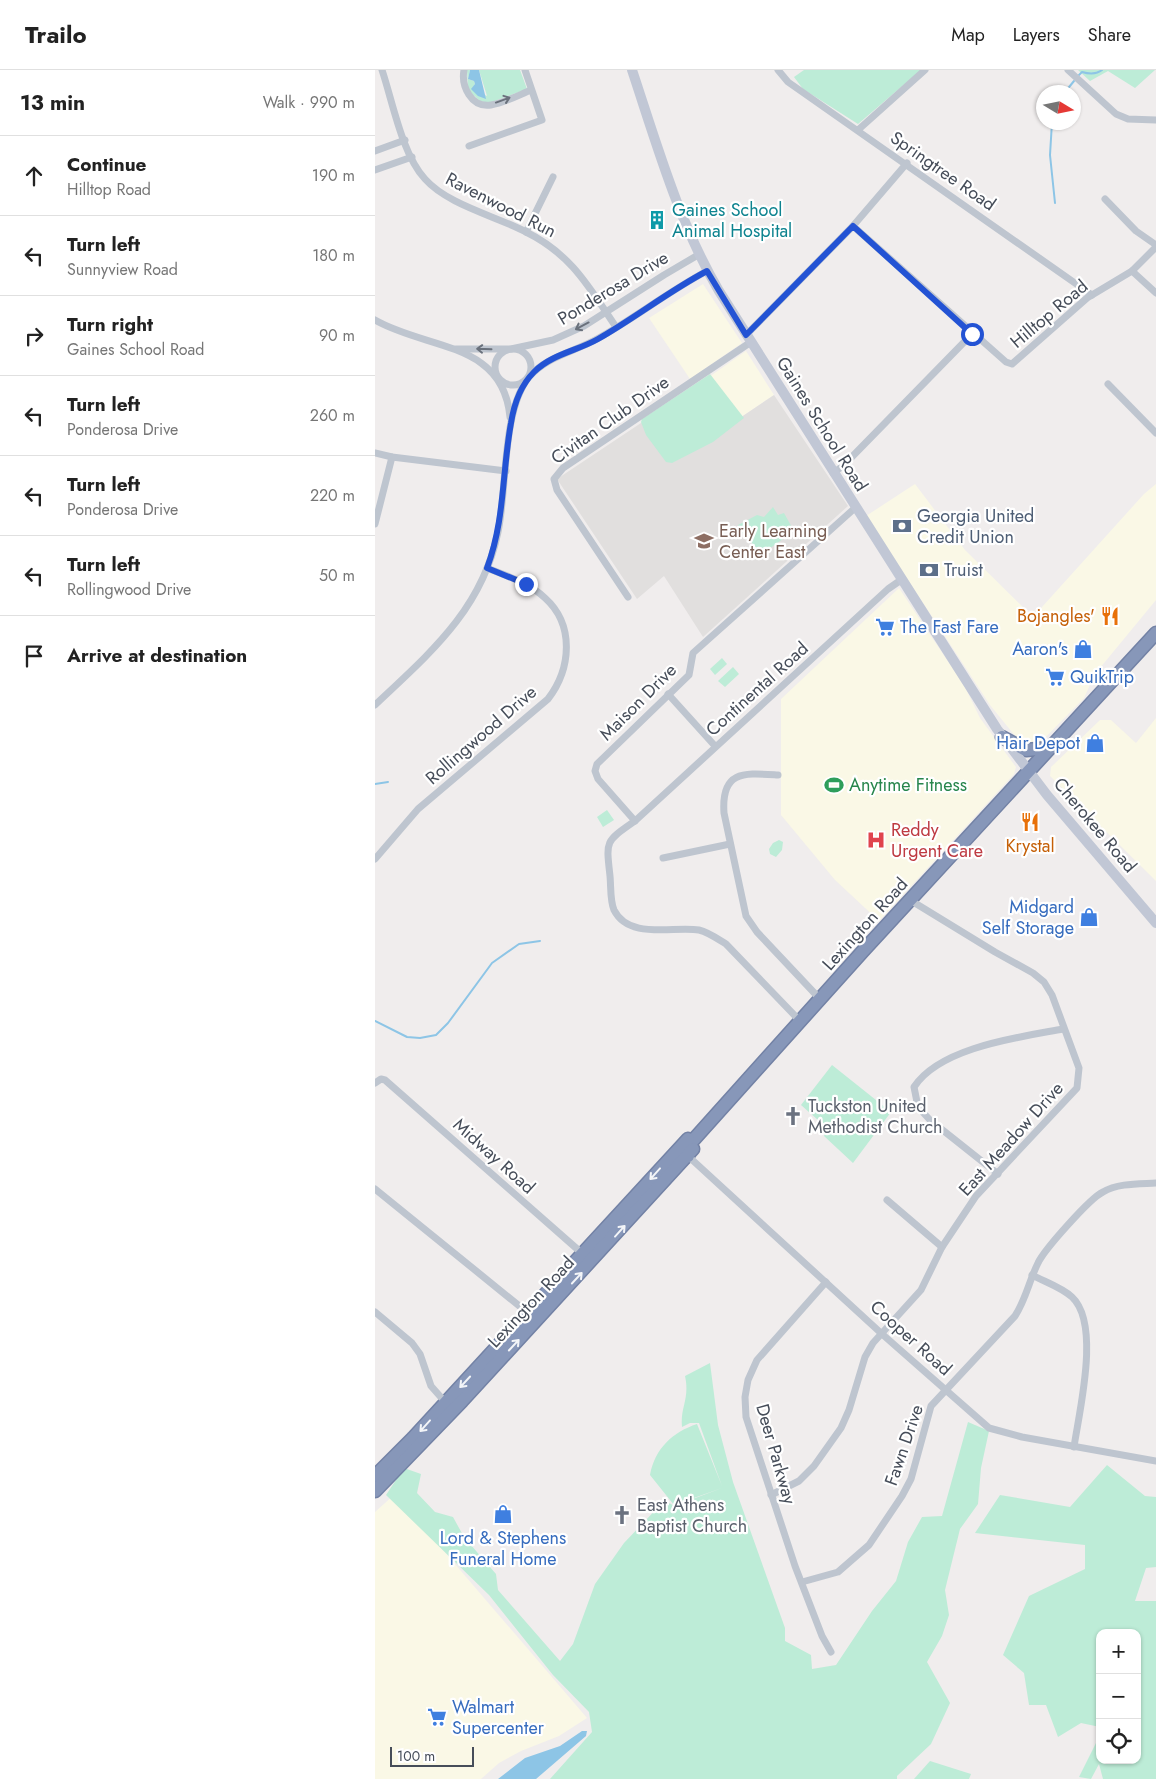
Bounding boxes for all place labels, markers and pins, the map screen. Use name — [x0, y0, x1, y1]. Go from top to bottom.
place label: Gaines School Animal Hospital — [672, 197, 792, 244]
building icon: Gaines School Animal Hospital — [646, 209, 668, 231]
place label: Georgia United Credit Union — [917, 503, 1034, 550]
bank icon: Georgia United Credit Union — [891, 515, 913, 537]
place label: Early Learning Center East — [719, 518, 827, 565]
school or university icon: Early Learning Center East — [693, 530, 715, 552]
place label: Truist — [944, 557, 983, 583]
bank icon: Truist — [918, 559, 940, 581]
place label: Bojangles' — [1017, 603, 1095, 629]
restaurant icon: Bojangles' — [1099, 605, 1121, 627]
place label: The Fast Fare — [900, 614, 999, 640]
supermarket icon: The Fast Fare — [874, 616, 896, 638]
place label: Aaron's — [1012, 636, 1068, 662]
shop icon: Aaron's — [1072, 638, 1094, 660]
place label: QuikTrip — [1070, 664, 1134, 690]
supermarket icon: QuikTrip — [1044, 666, 1066, 688]
place label: Hair Depot — [996, 730, 1081, 756]
shop icon: Hair Depot — [1084, 732, 1106, 754]
place label: Anytime Fitness — [849, 772, 967, 798]
sports icon: Anytime Fitness — [823, 774, 845, 796]
restaurant icon: Krystal — [1019, 811, 1041, 833]
place label: Reddy Urgent Care — [891, 817, 983, 864]
hospital icon: Reddy Urgent Care — [865, 829, 887, 851]
place label: Krystal — [1005, 833, 1055, 859]
place label: Midgard Self Storage — [982, 894, 1074, 941]
shop icon: Midgard Self Storage — [1078, 906, 1100, 928]
place label: Tuckston United Methodist Church — [808, 1093, 943, 1140]
church icon: Tuckston United Methodist Church — [782, 1105, 804, 1127]
place label: East Athens Baptist Church — [637, 1492, 747, 1539]
shop icon: Lord & Stephens Funeral Home — [492, 1503, 514, 1525]
church icon: East Athens Baptist Church — [611, 1504, 633, 1526]
place label: Lord & Stephens Funeral Home — [440, 1525, 566, 1572]
place label: Walmart Supercenter — [452, 1694, 545, 1741]
supermarket icon: Walmart Supercenter — [426, 1706, 448, 1728]

